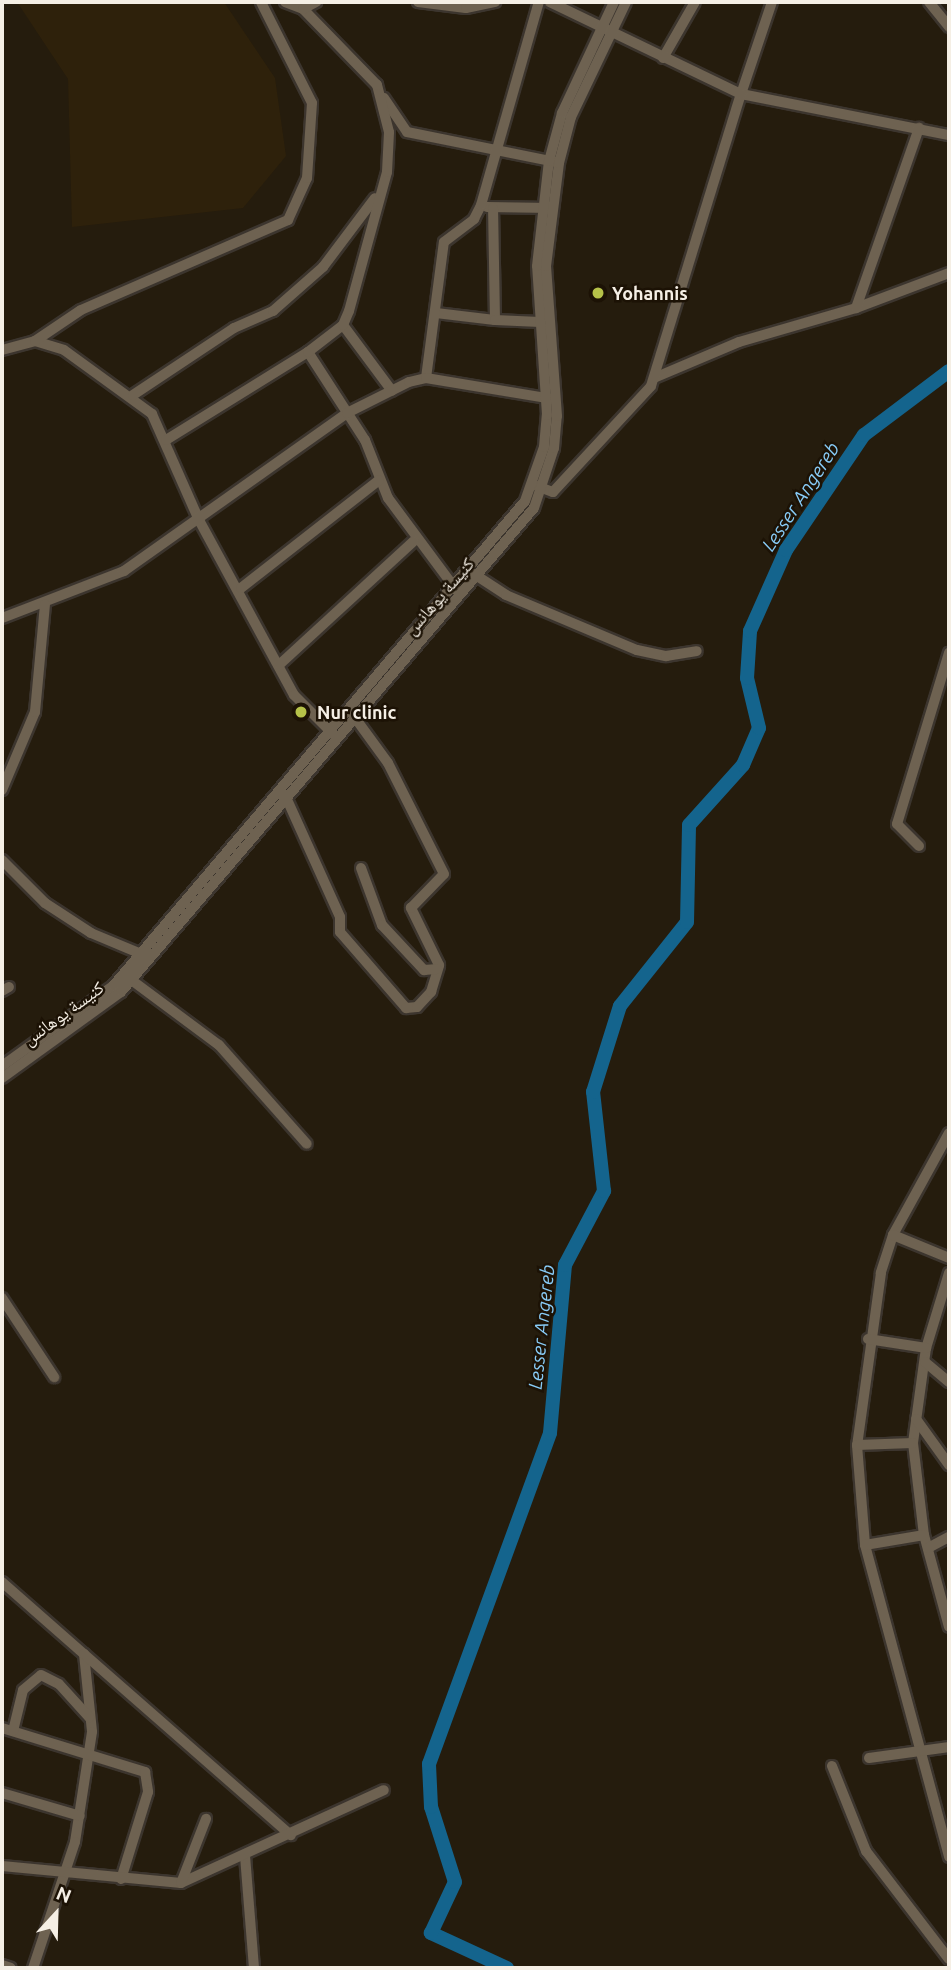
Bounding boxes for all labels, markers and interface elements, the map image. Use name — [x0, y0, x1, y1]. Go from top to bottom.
place label: Yohannis — [612, 282, 688, 304]
marker: Yohannis — [590, 285, 606, 301]
water label: Lesser Angereb — [757, 438, 845, 556]
street label: كنيسة يوهانس — [400, 553, 478, 639]
place label: Nur clinic — [317, 701, 396, 723]
marker: Nur clinic — [291, 702, 311, 722]
street label: كنيسة يوهانس — [18, 976, 108, 1050]
water label: Lesser Angereb — [524, 1264, 560, 1390]
north arrow — [21, 1879, 91, 1949]
text: N — [53, 1882, 75, 1907]

